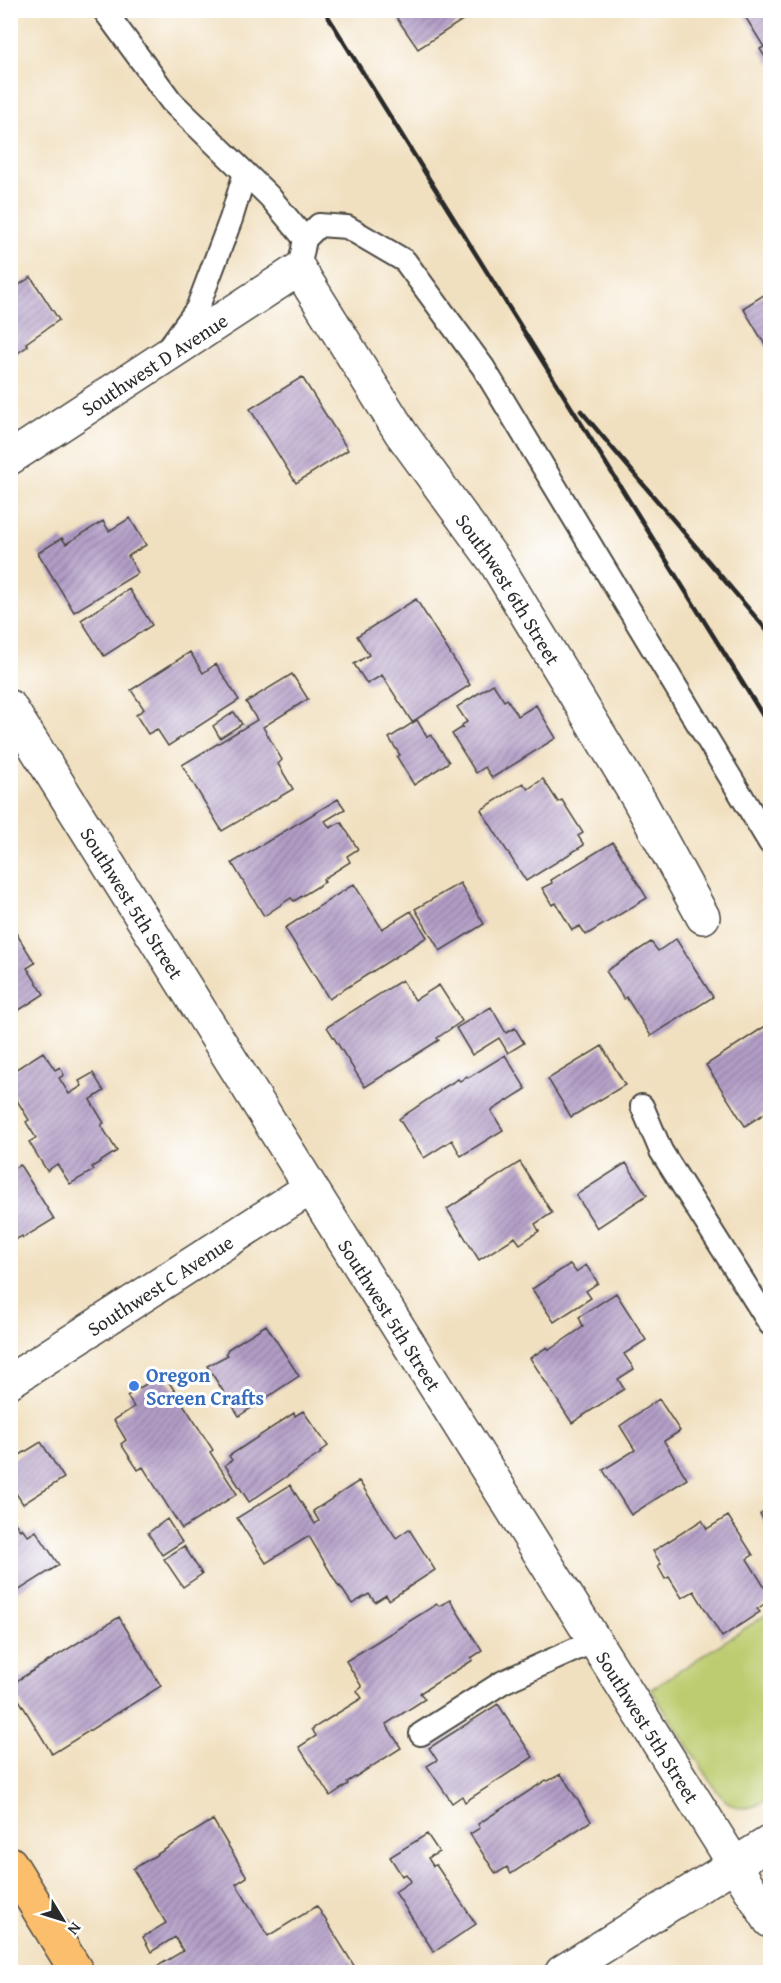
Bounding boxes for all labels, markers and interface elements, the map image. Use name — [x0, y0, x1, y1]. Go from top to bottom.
street label: Southwest D Avenue — [75, 305, 233, 422]
street label: Southwest 6th Street — [449, 507, 568, 670]
street label: Southwest 5th Street — [74, 821, 191, 985]
street label: Southwest C Avenue — [81, 1227, 238, 1342]
street label: Southwest 5th Street — [332, 1233, 449, 1396]
place label: Oregon Screen Crafts — [146, 1360, 264, 1412]
marker: Oregon Screen Crafts — [127, 1379, 141, 1393]
street label: Southwest 5th Street — [590, 1645, 707, 1808]
north arrow — [33, 1890, 93, 1950]
text: N — [62, 1918, 88, 1941]

